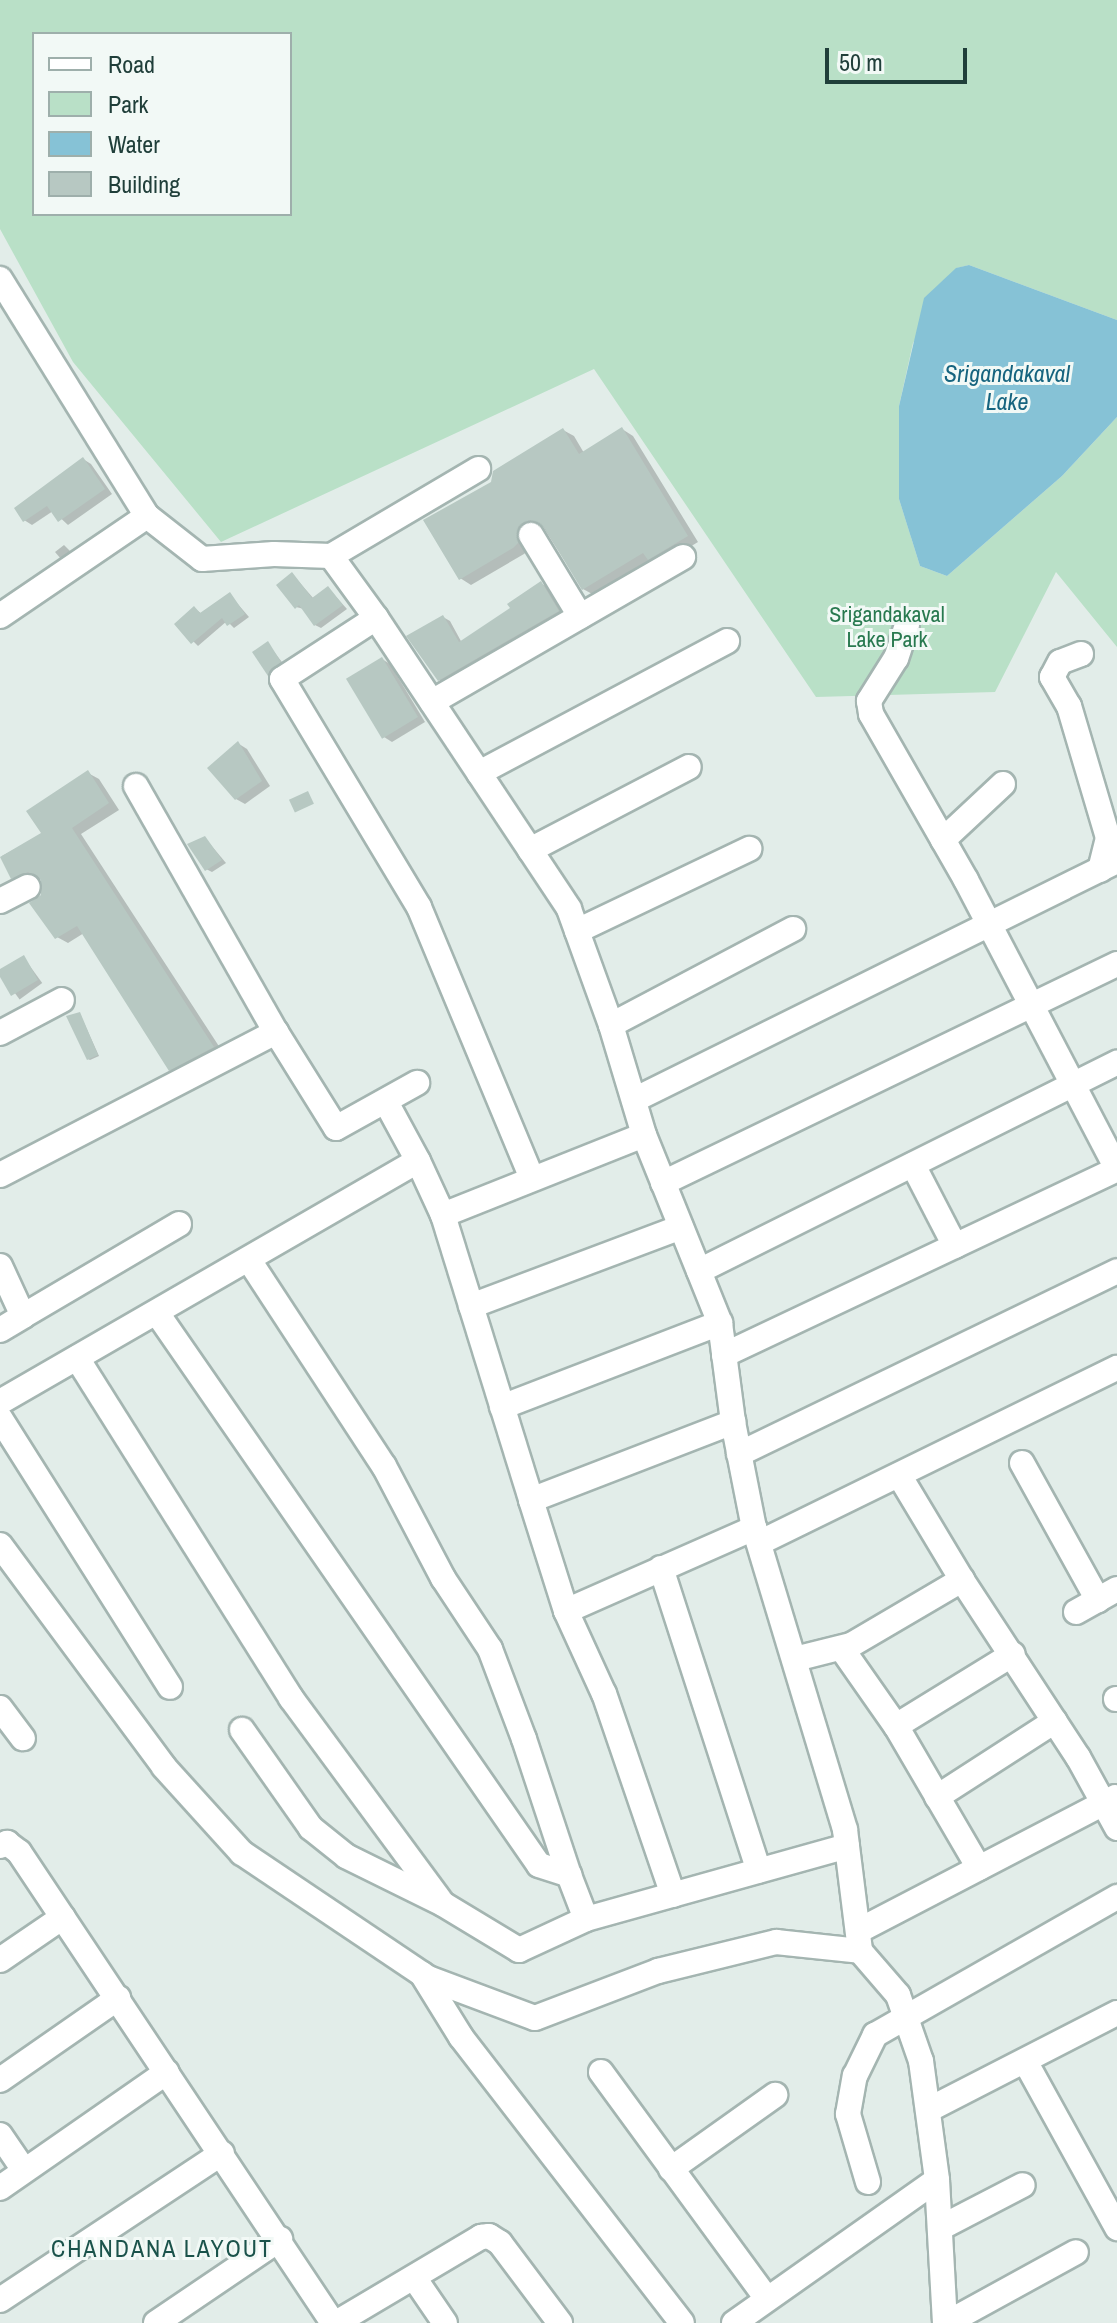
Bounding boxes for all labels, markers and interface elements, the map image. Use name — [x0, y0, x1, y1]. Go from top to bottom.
legend — [32, 32, 292, 216]
scale bar — [829, 32, 971, 82]
text: 50 m — [839, 46, 883, 78]
text: Road — [108, 48, 155, 80]
text: Park — [108, 88, 148, 120]
text: Water — [108, 128, 160, 160]
text: Building — [108, 168, 180, 200]
water label: Srigandakaval Lake — [944, 360, 1070, 416]
park label: Srigandakaval Lake Park — [829, 601, 945, 652]
district label: CHANDANA LAYOUT — [50, 2235, 274, 2263]

